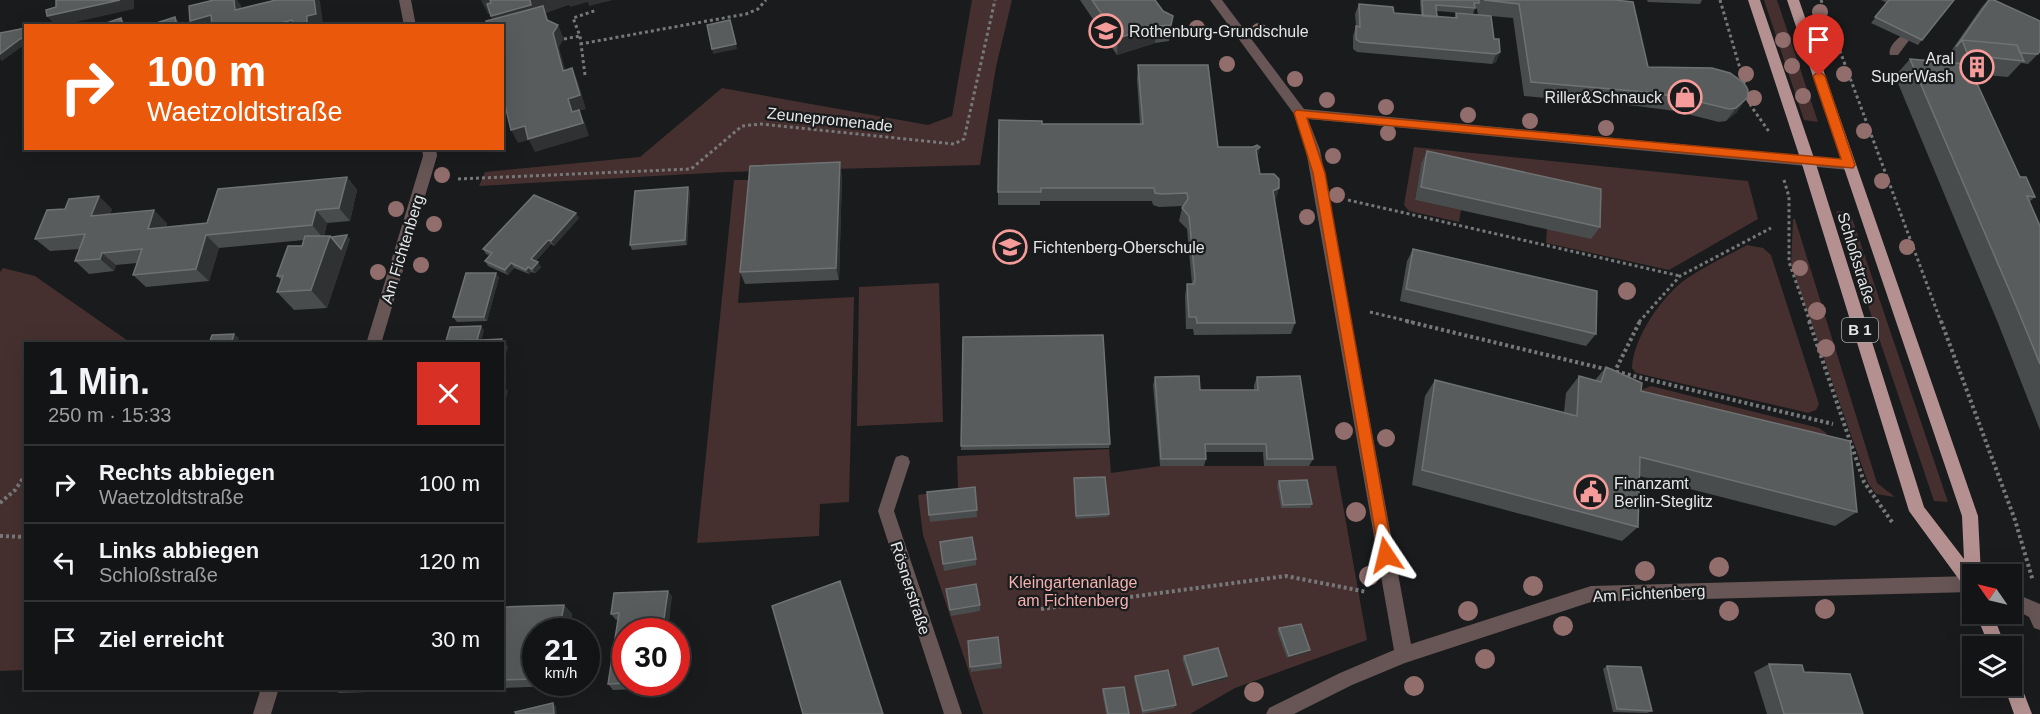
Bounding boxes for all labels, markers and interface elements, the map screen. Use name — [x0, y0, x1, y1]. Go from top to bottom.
school or university icon: Rothenburg-Grundschule — [1088, 13, 1124, 49]
pin — [1793, 14, 1844, 76]
place label: Rothenburg-Grundschule — [1129, 23, 1309, 40]
icon: arrive — [1802, 23, 1835, 56]
icon: right — [48, 48, 126, 126]
text: 100 m — [147, 48, 266, 95]
building icon: Aral SuperWash — [1959, 49, 1995, 85]
place label: Aral SuperWash — [1871, 50, 1954, 85]
shop icon: Riller&Schnauck — [1667, 79, 1703, 115]
place label: Riller&Schnauck — [1545, 89, 1663, 106]
text: Waetzoldtstraße — [147, 97, 343, 127]
street label: Zeunepromenade — [766, 104, 894, 135]
street label: Am Fichtenberg — [378, 193, 427, 306]
street label: Schloßstraße — [1834, 210, 1879, 306]
school or university icon: Fichtenberg-Oberschule — [992, 229, 1028, 265]
place label: Fichtenberg-Oberschule — [1033, 239, 1205, 256]
road number: B 1 — [1842, 318, 1878, 342]
text: 1 Min. — [48, 361, 150, 402]
button: close — [417, 362, 480, 425]
text: 250 m · 15:33 — [48, 404, 171, 426]
text: Rechts abbiegen — [99, 460, 275, 485]
icon: right — [48, 468, 81, 501]
text: 100 m — [419, 471, 480, 496]
public building icon: Finanzamt Berlin-Steglitz — [1573, 474, 1609, 510]
place label: Finanzamt Berlin-Steglitz — [1614, 475, 1713, 510]
text: Waetzoldtstraße — [99, 486, 244, 508]
position arrow — [1354, 523, 1418, 587]
text: Links abbiegen — [99, 538, 259, 563]
street label: Rösnerstraße — [887, 539, 934, 637]
icon: left — [48, 546, 81, 579]
text: 120 m — [419, 549, 480, 574]
text: Schloßstraße — [99, 564, 218, 586]
north arrow — [1962, 564, 2022, 624]
map controls — [1962, 564, 2022, 696]
park label: Kleingartenanlage am Fichtenberg — [1009, 574, 1138, 609]
street label: Am Fichtenberg — [1592, 582, 1706, 605]
speed limit sign: 30 — [612, 618, 690, 696]
icon: arrive — [48, 624, 81, 657]
text: Ziel erreicht — [99, 627, 224, 652]
text: 30 m — [431, 627, 480, 652]
text: 21 — [544, 633, 578, 666]
button: layers — [1962, 636, 2022, 696]
text: km/h — [545, 664, 577, 681]

